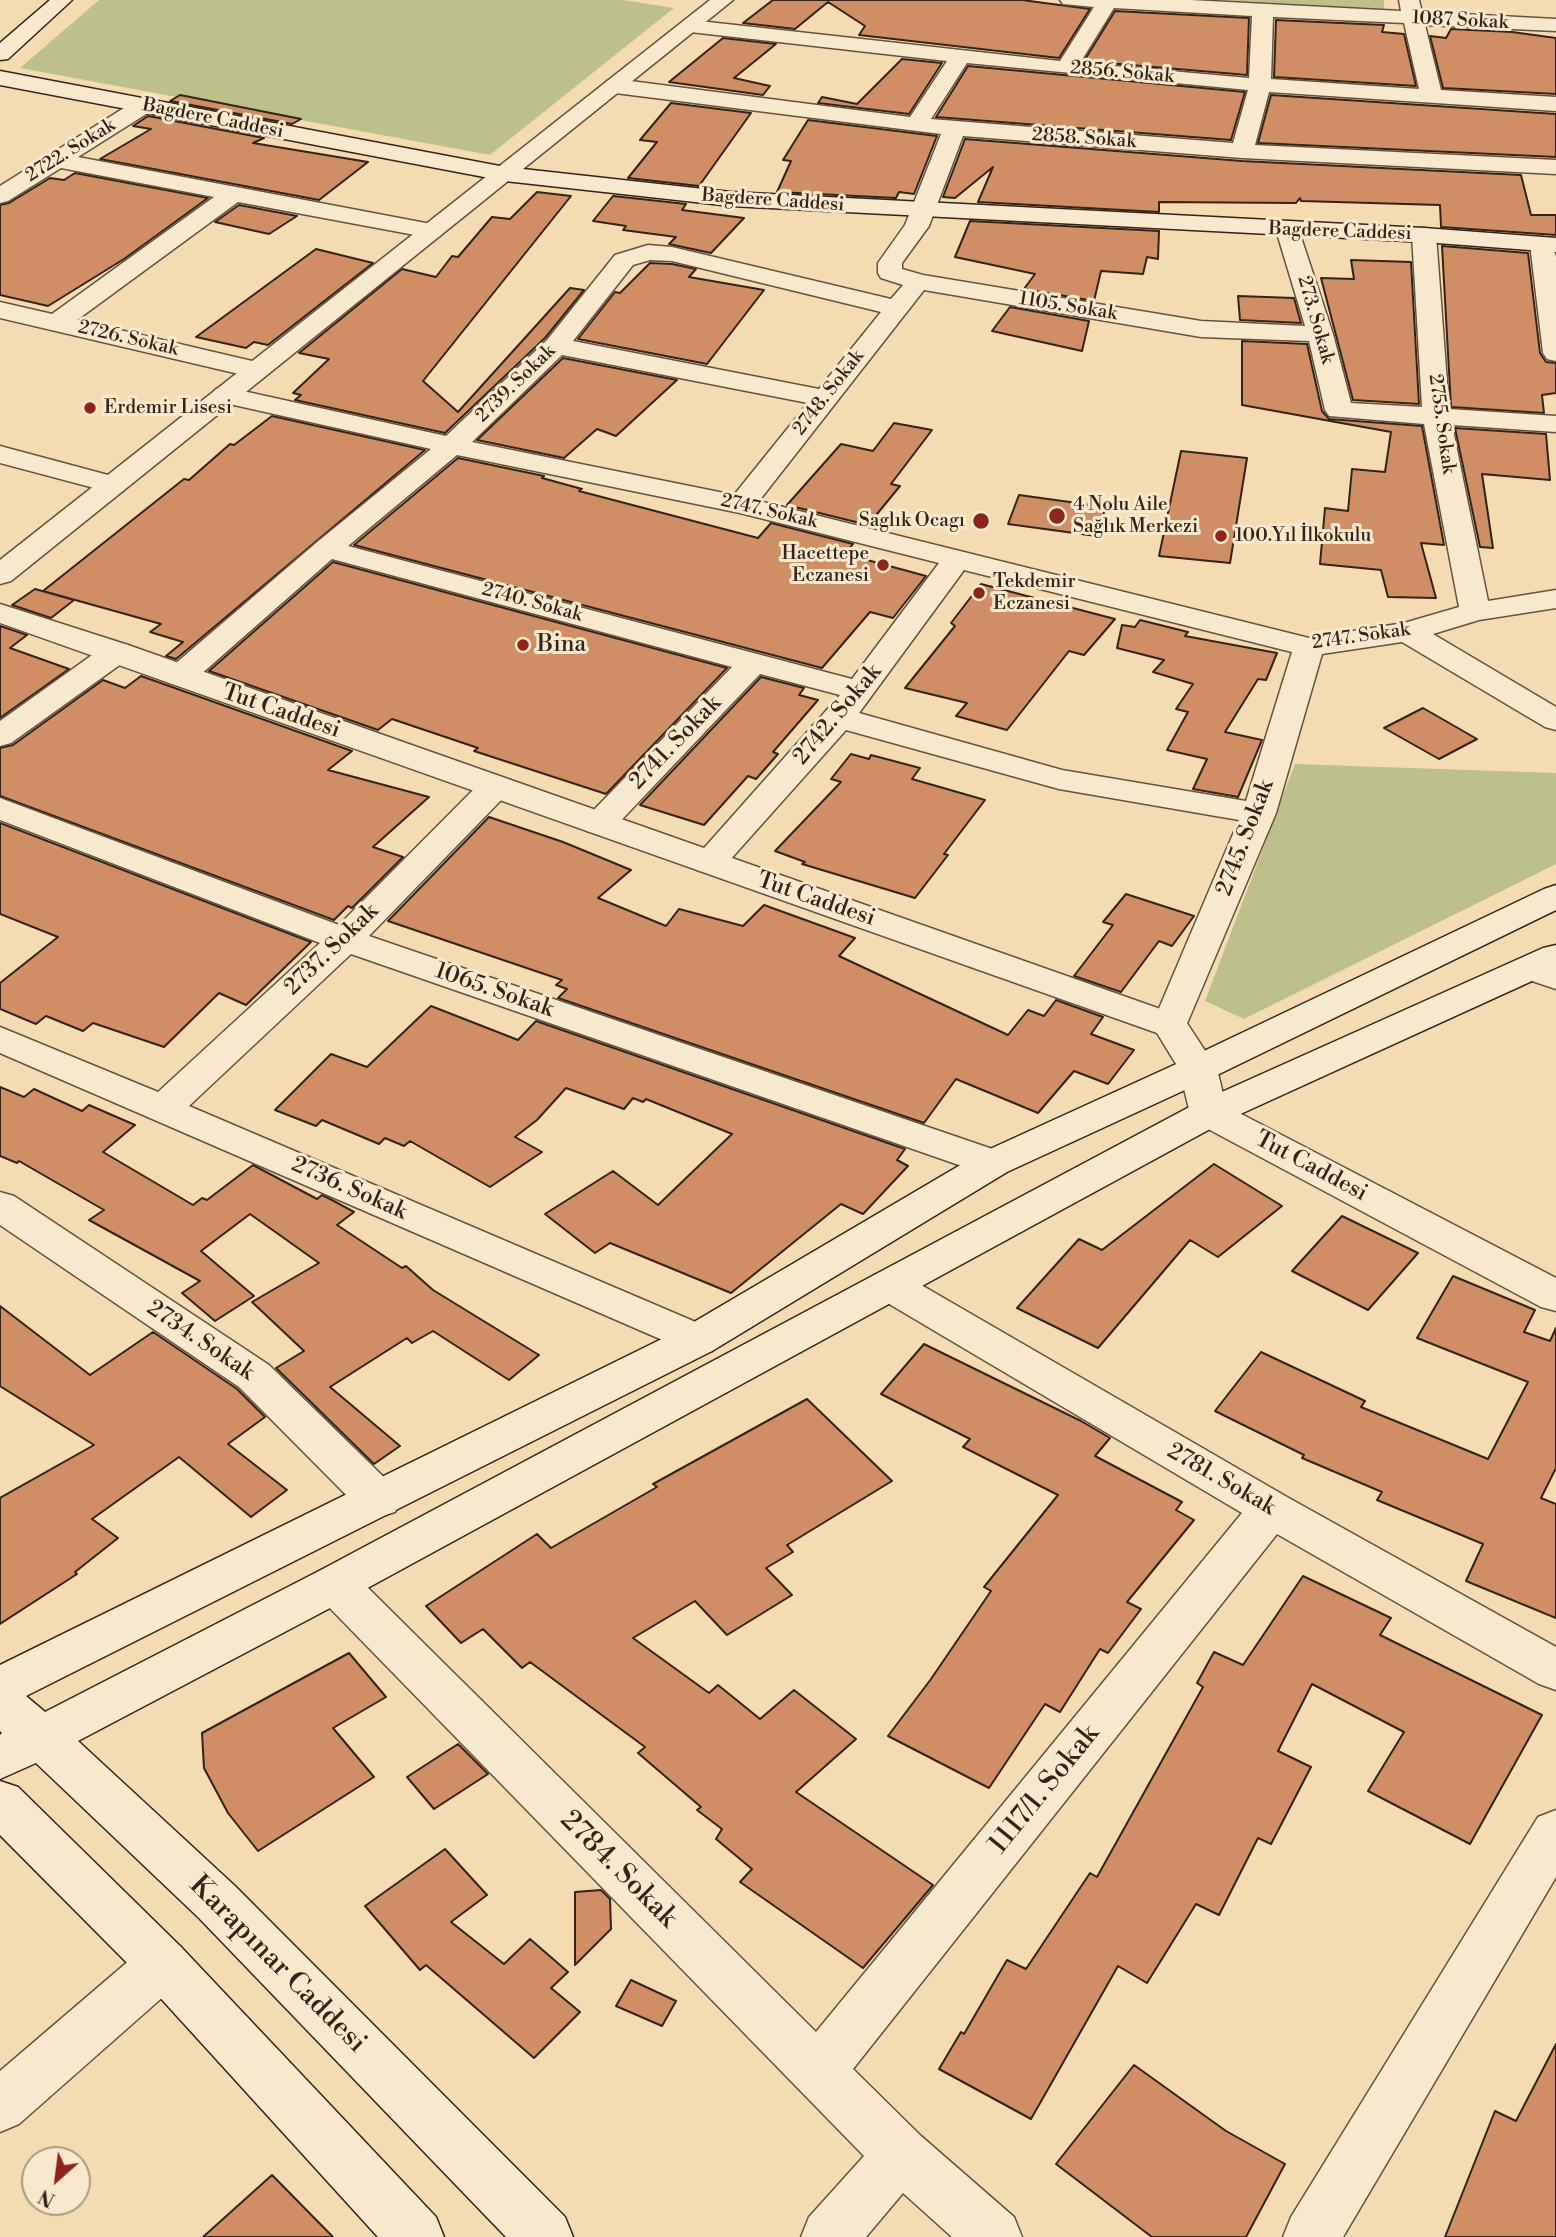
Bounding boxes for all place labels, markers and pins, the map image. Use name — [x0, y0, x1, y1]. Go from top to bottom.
place label: Erdemir Lisesi — [104, 397, 232, 419]
marker: Erdemir Lisesi — [82, 400, 98, 416]
place label: 4 Nolu Aile Sağlık Merkezi — [1073, 494, 1198, 538]
marker: 4 Nolu Aile Sağlık Merkezi — [1047, 506, 1067, 526]
place label: Saglık Ocagı — [859, 510, 965, 532]
marker: Saglık Ocagı — [971, 511, 991, 531]
place label: 100.Yıl İlkokulu — [1235, 525, 1371, 547]
marker: 100.Yıl İlkokulu — [1213, 528, 1229, 544]
place label: Hacettepe Eczanesi — [782, 543, 869, 587]
marker: Hacettepe Eczanesi — [875, 557, 891, 573]
place label: Tekdemir Eczanesi — [993, 571, 1076, 615]
marker: Tekdemir Eczanesi — [971, 585, 987, 601]
place label: Bina — [537, 631, 586, 659]
marker: Bina — [515, 637, 531, 653]

